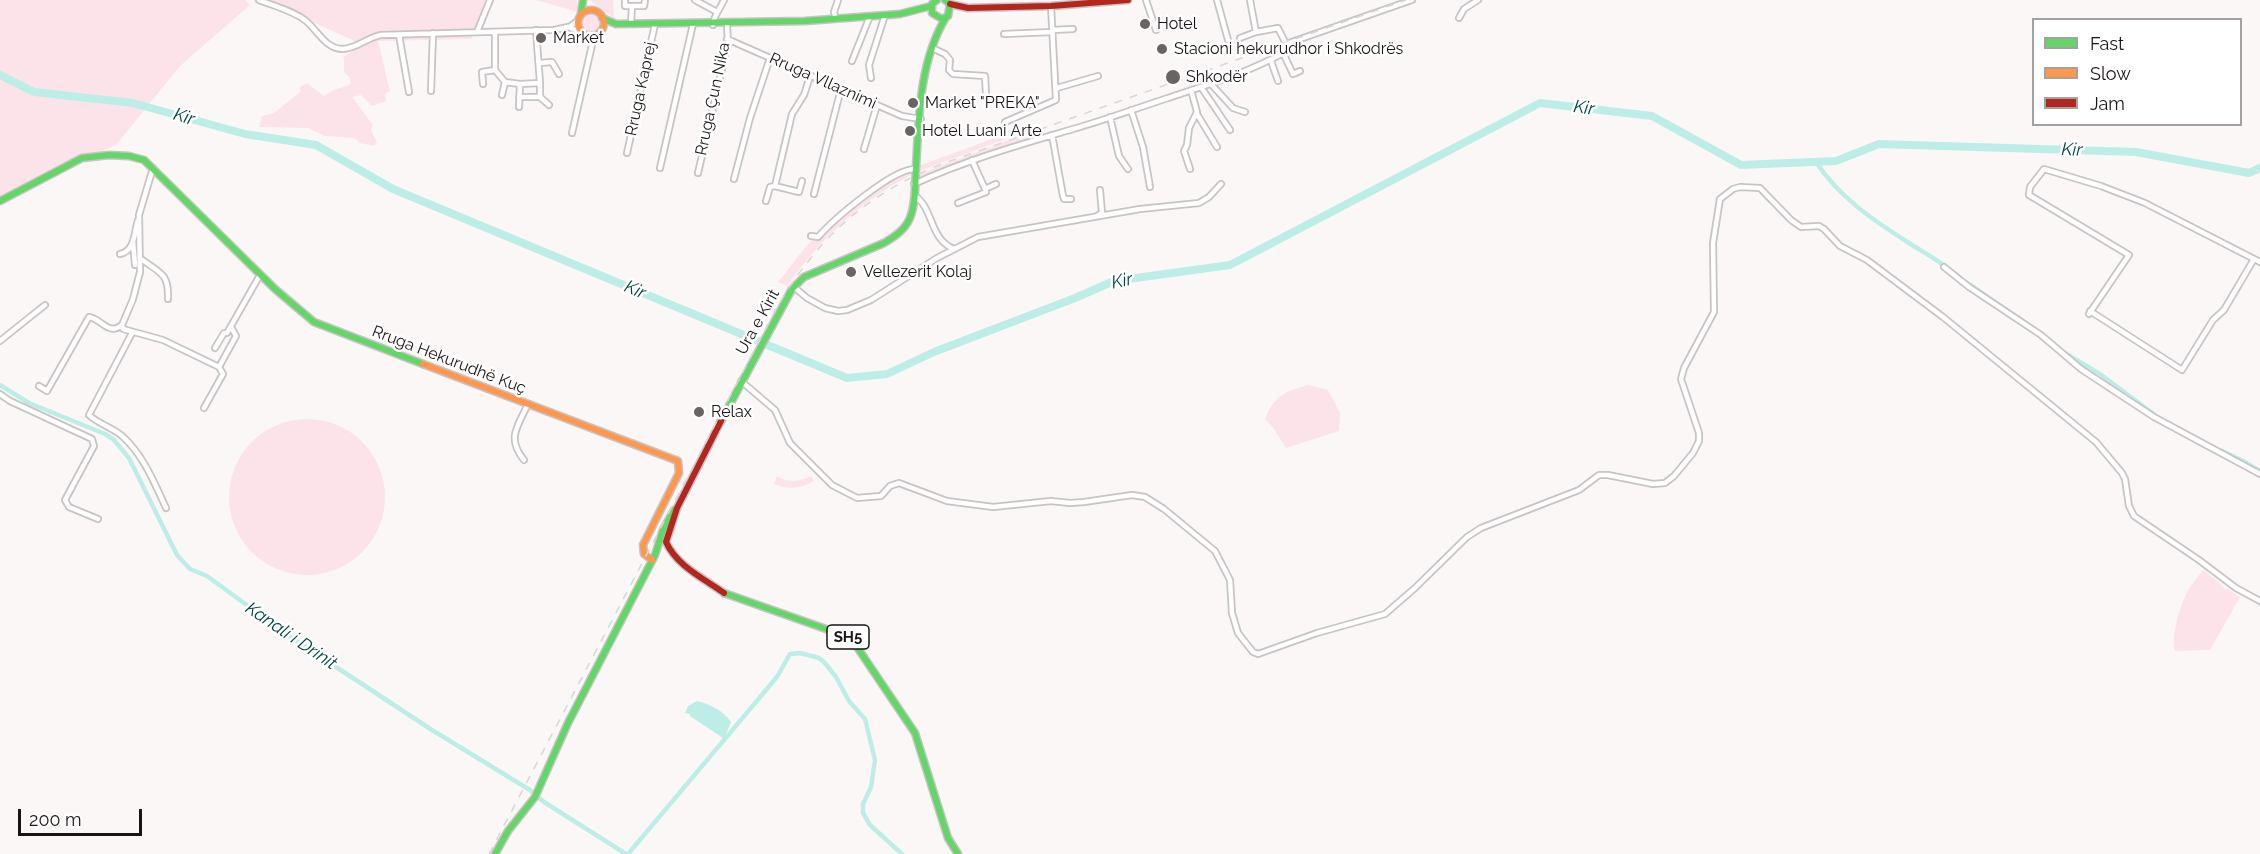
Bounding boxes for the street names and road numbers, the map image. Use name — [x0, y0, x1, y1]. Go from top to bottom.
street label: Rruga Kaprej — [622, 40, 660, 138]
street label: Rruga Çun Nika — [692, 41, 734, 157]
street label: Rruga Vllaznimi — [766, 49, 880, 113]
street label: Ura e Kirit — [732, 286, 784, 358]
street label: Rruga Hekurudhë Kuç — [369, 322, 529, 398]
road number: SH5 — [827, 625, 869, 649]

